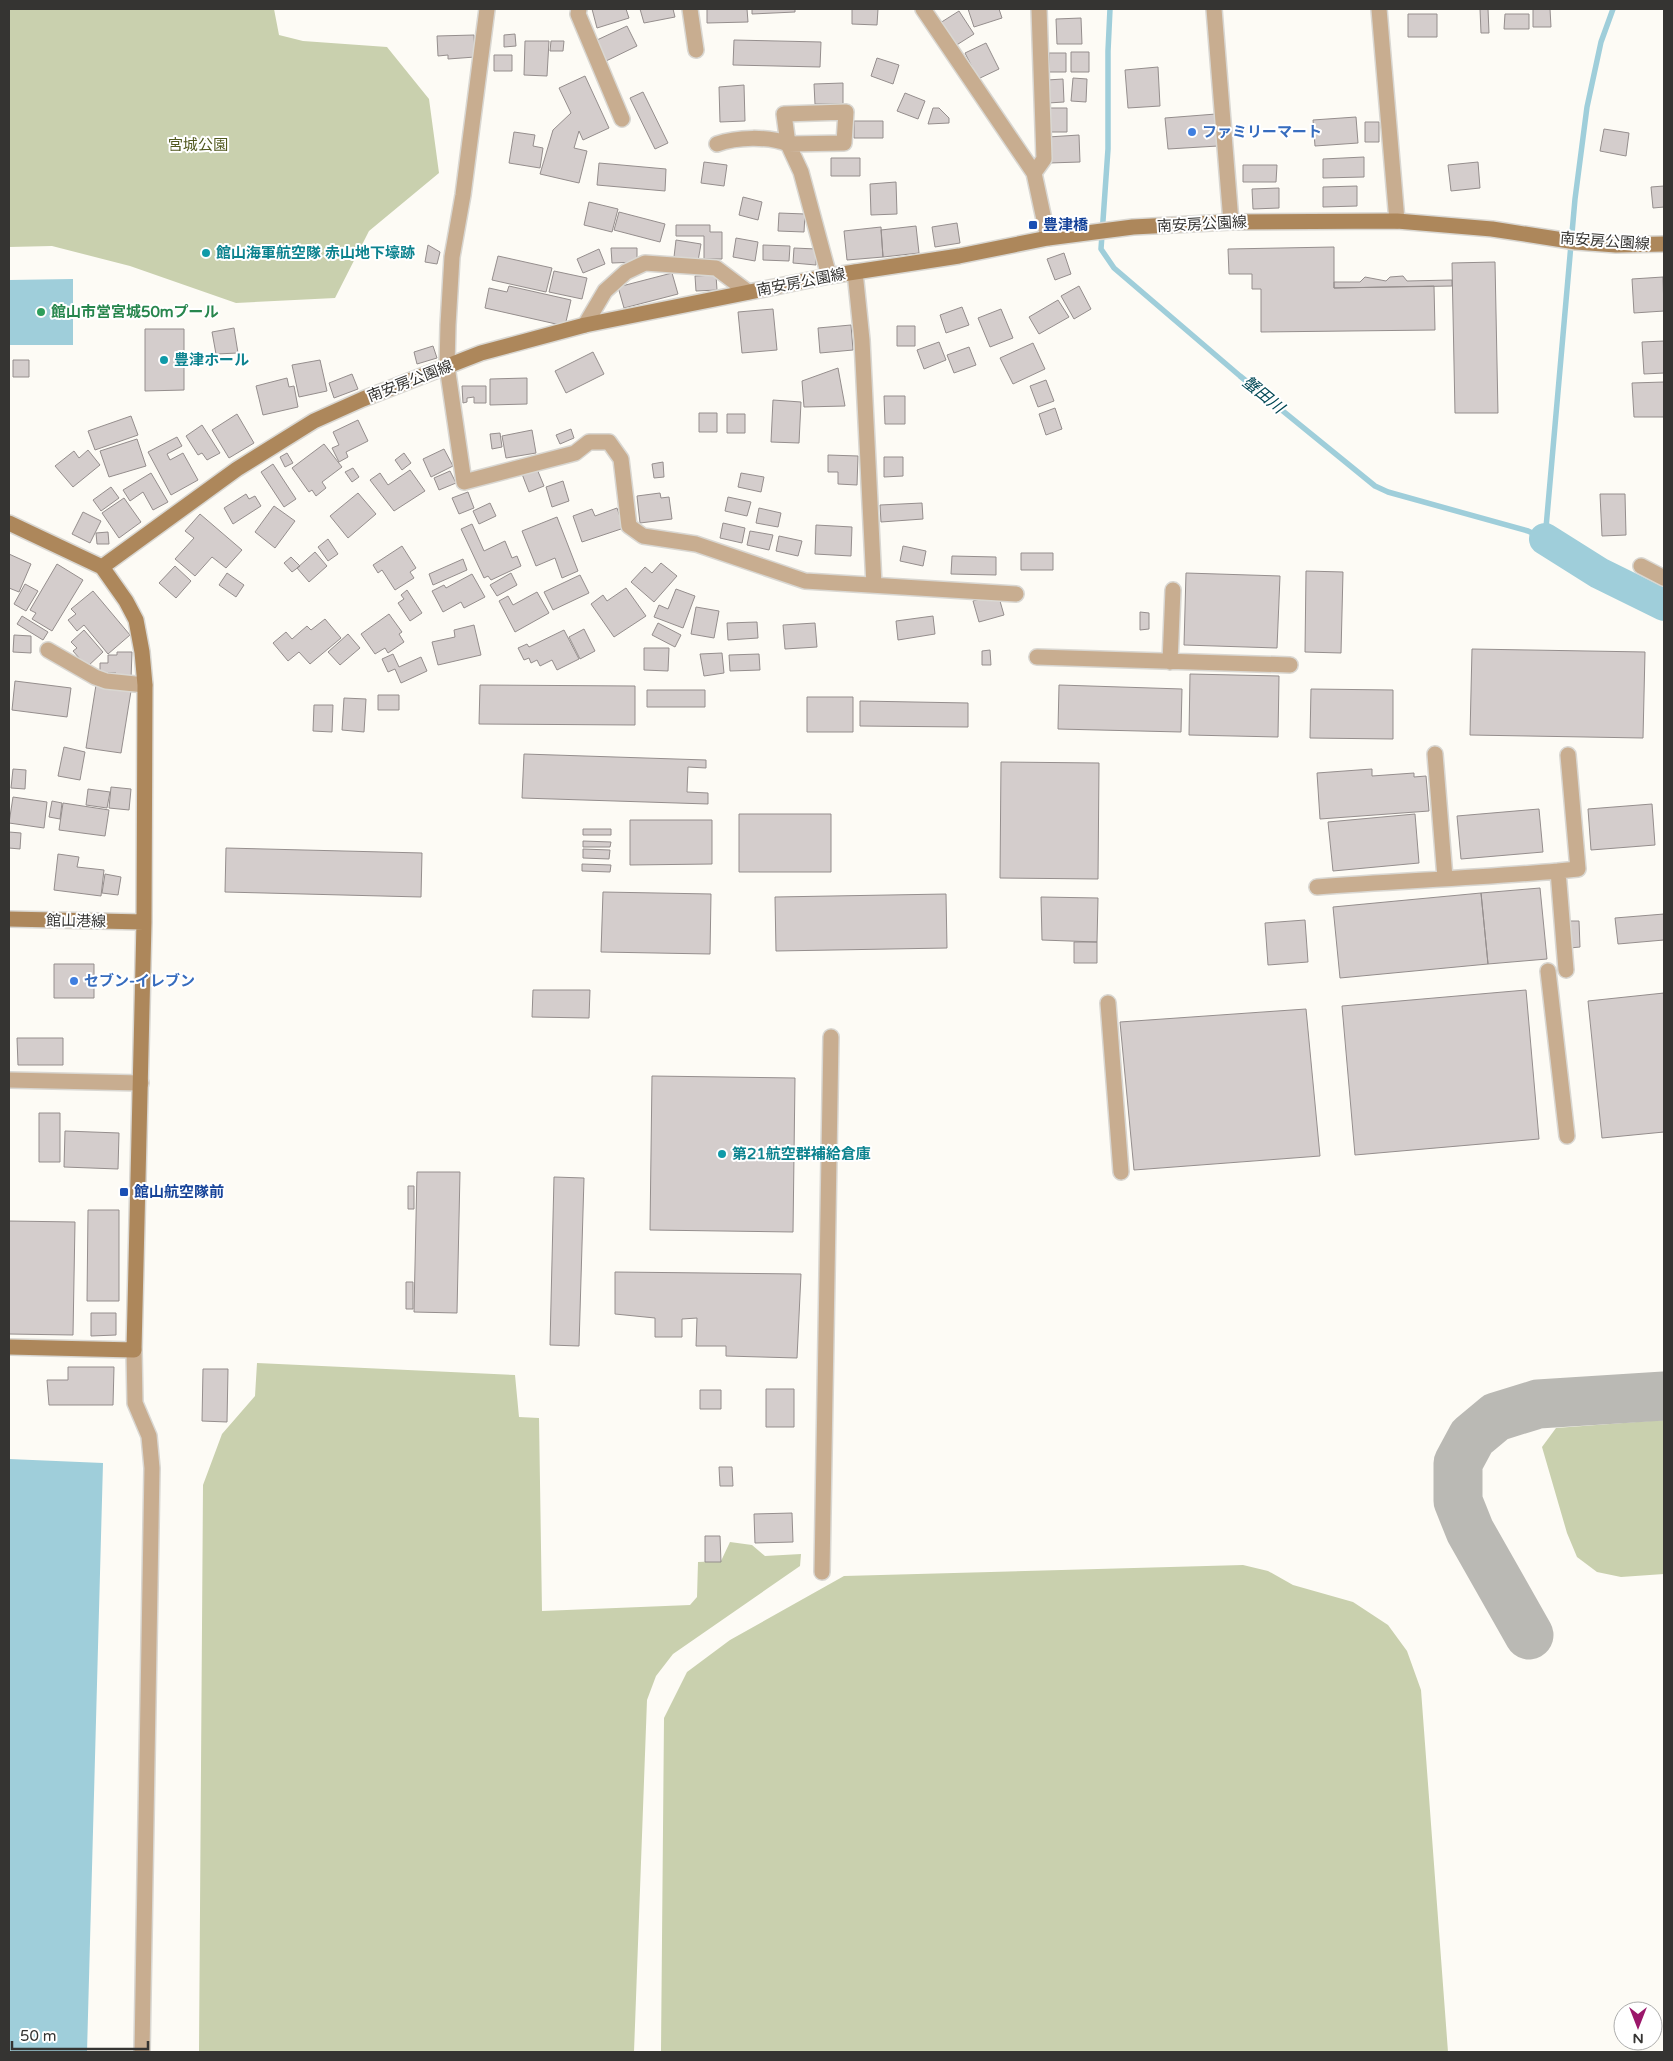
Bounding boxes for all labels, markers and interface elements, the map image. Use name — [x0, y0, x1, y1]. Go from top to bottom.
place label: ファミリーマート — [1202, 123, 1322, 141]
marker: ファミリーマート — [1186, 126, 1198, 138]
park label: 宮城公園 — [168, 136, 228, 154]
street label: 南安房公園線 — [1157, 213, 1247, 235]
place label: 豊津橋 — [1043, 216, 1089, 234]
marker: 豊津橋 — [1027, 219, 1039, 231]
street label: 南安房公園線 — [1559, 229, 1651, 253]
place label: 館山海軍航空隊 赤山地下壕跡 — [216, 244, 415, 262]
marker: 館山海軍航空隊 赤山地下壕跡 — [200, 247, 212, 259]
street label: 南安房公園線 — [755, 265, 847, 299]
place label: 館山市営宮城50mプール — [51, 303, 219, 321]
marker: 館山市営宮城50mプール — [35, 306, 47, 318]
place label: 豊津ホール — [174, 351, 249, 369]
marker: 豊津ホール — [158, 354, 170, 366]
street label: 南安房公園線 — [365, 356, 455, 406]
water label: 蟹田川 — [1238, 372, 1289, 419]
street label: 館山港線 — [46, 911, 106, 931]
place label: セブン-イレブン — [84, 972, 195, 990]
marker: セブン-イレブン — [68, 975, 80, 987]
place label: 第21航空群補給倉庫 — [732, 1145, 871, 1163]
marker: 第21航空群補給倉庫 — [716, 1148, 728, 1160]
place label: 館山航空隊前 — [134, 1183, 224, 1201]
marker: 館山航空隊前 — [118, 1186, 130, 1198]
north arrow — [1613, 2001, 1663, 2051]
scale bar — [12, 2018, 149, 2050]
text: 50 m — [20, 2027, 57, 2045]
text: N — [1632, 2030, 1644, 2047]

